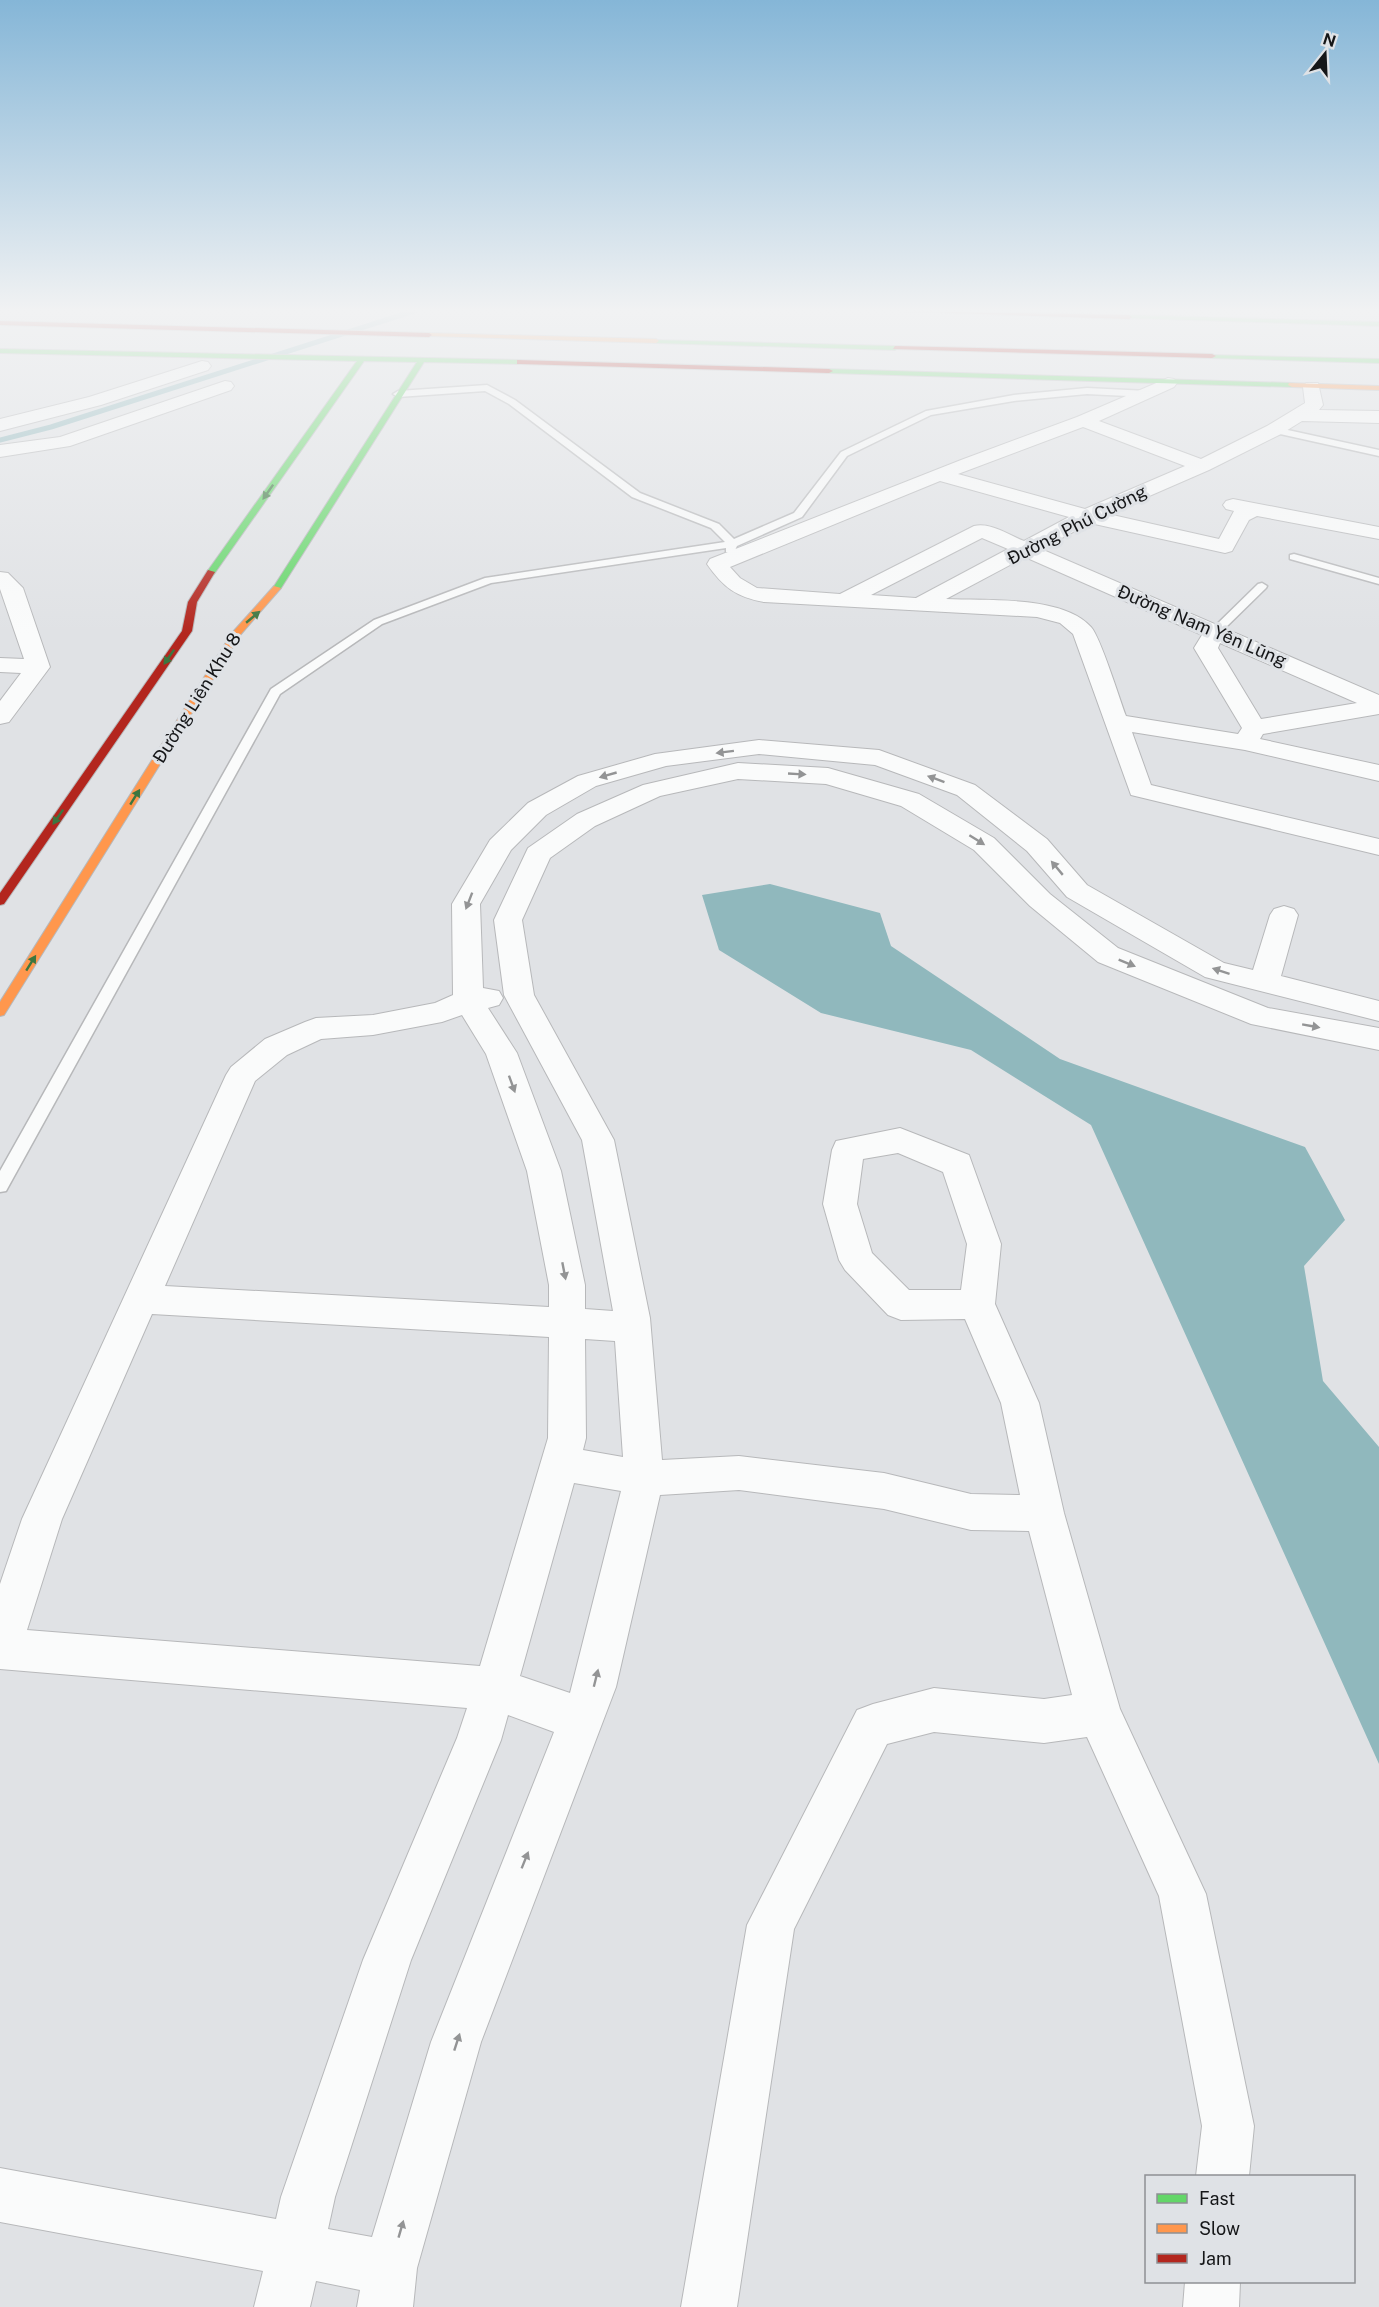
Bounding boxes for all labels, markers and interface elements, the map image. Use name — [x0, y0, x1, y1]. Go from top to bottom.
north arrow — [1295, 24, 1355, 84]
text: N — [1321, 29, 1338, 51]
street label: Đường Phú Cường — [1004, 480, 1150, 569]
one-way arrow — [262, 484, 274, 500]
street label: Đường Nam Yên Lũng — [1114, 580, 1290, 671]
one-way arrow — [245, 611, 261, 624]
street label: Đường Liên Khu 8 — [148, 629, 245, 767]
one-way arrow — [163, 648, 175, 664]
one-way arrow — [715, 747, 734, 756]
one-way arrow — [787, 770, 806, 779]
one-way arrow — [599, 771, 617, 780]
one-way arrow — [927, 774, 945, 784]
one-way arrow — [129, 789, 140, 805]
one-way arrow — [52, 809, 64, 825]
one-way arrow — [969, 835, 985, 846]
one-way arrow — [1051, 861, 1064, 876]
one-way arrow — [464, 893, 474, 911]
one-way arrow — [25, 955, 36, 971]
one-way arrow — [1118, 959, 1136, 968]
one-way arrow — [1212, 966, 1230, 975]
one-way arrow — [1301, 1022, 1320, 1031]
one-way arrow — [508, 1075, 518, 1093]
one-way arrow — [560, 1262, 570, 1280]
one-way arrow — [591, 1669, 601, 1687]
one-way arrow — [521, 1851, 530, 1869]
one-way arrow — [452, 2033, 462, 2051]
legend — [1145, 2175, 1355, 2283]
text: Fast — [1199, 2188, 1235, 2209]
text: Slow — [1199, 2218, 1240, 2239]
one-way arrow — [397, 2220, 406, 2238]
text: Jam — [1199, 2248, 1232, 2269]

